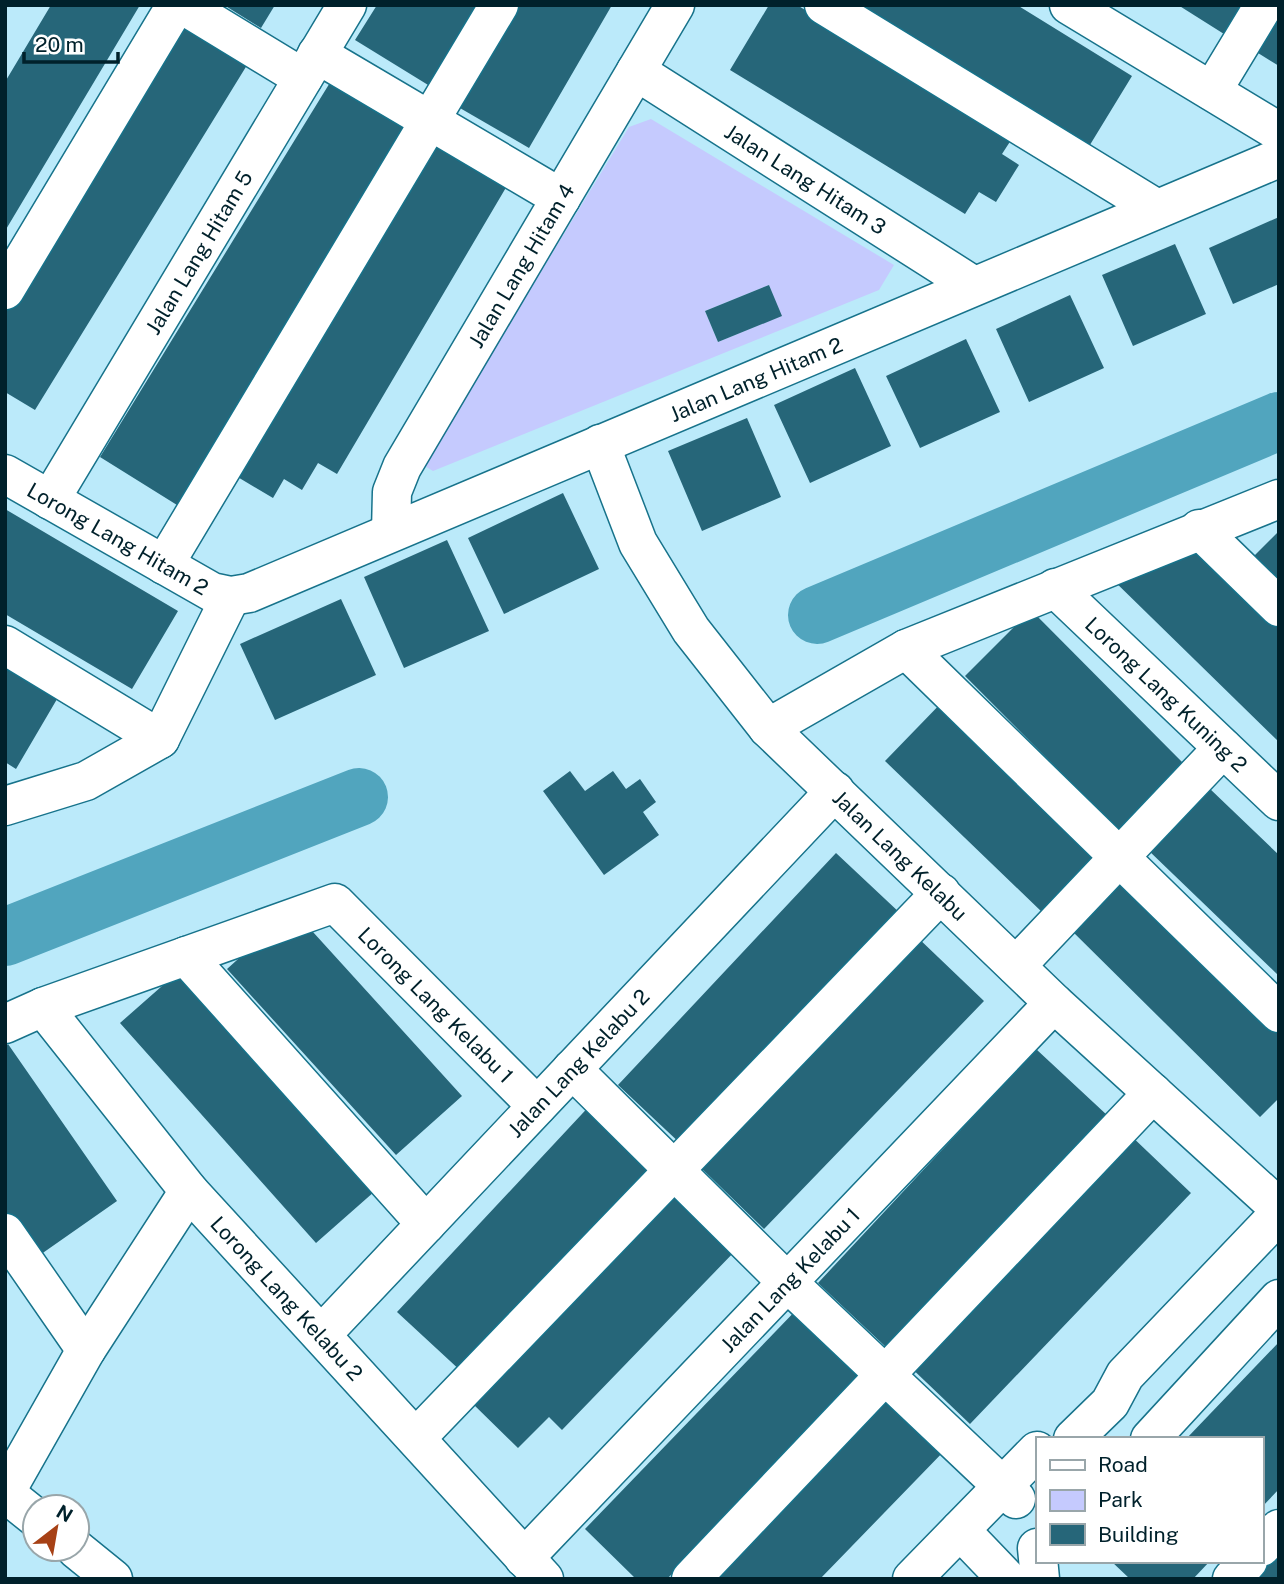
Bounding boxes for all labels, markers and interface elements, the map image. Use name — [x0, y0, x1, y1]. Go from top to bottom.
scale bar — [24, 21, 119, 65]
text: 20 m — [35, 32, 84, 57]
street label: Jalan Lang Hitam 3 — [720, 118, 891, 239]
street label: Jalan Lang Hitam 5 — [140, 166, 257, 339]
street label: Jalan Lang Hitam 4 — [463, 179, 579, 352]
street label: Jalan Lang Hitam 2 — [665, 331, 846, 427]
street label: Lorong Lang Hitam 2 — [23, 477, 213, 600]
street label: Lorong Lang Kuning 2 — [1080, 611, 1253, 777]
street label: Jalan Lang Kelabu — [828, 785, 973, 925]
street label: Lorong Lang Kelabu 1 — [353, 922, 519, 1088]
street label: Jalan Lang Kelabu 2 — [502, 984, 654, 1142]
street label: Jalan Lang Kelabu 1 — [715, 1202, 865, 1357]
street label: Lorong Lang Kelabu 2 — [206, 1211, 368, 1385]
legend — [1036, 1437, 1263, 1563]
text: Road — [1098, 1452, 1148, 1477]
text: Park — [1098, 1487, 1143, 1512]
north arrow — [21, 1493, 91, 1563]
text: N — [53, 1500, 77, 1527]
text: Building — [1098, 1522, 1179, 1547]

